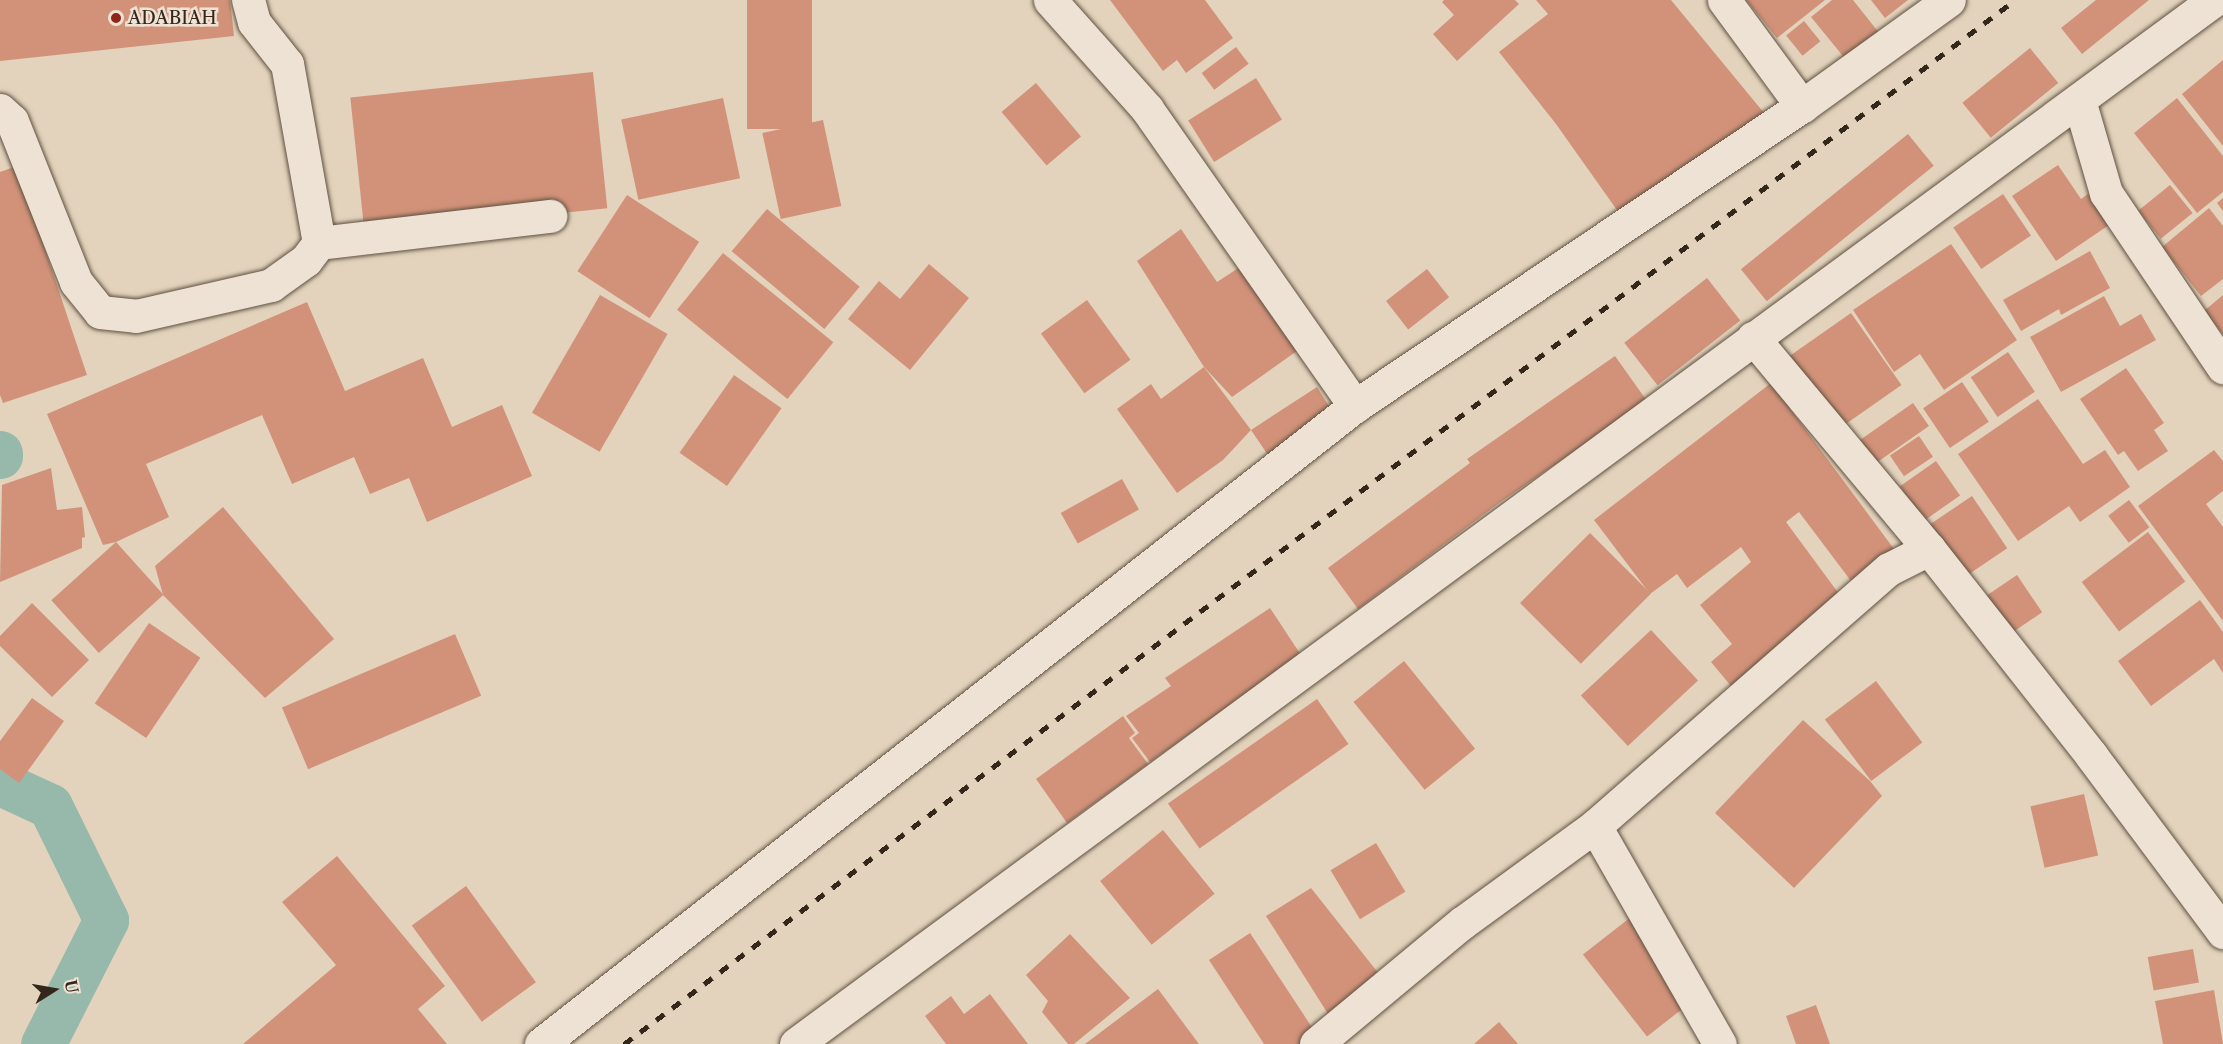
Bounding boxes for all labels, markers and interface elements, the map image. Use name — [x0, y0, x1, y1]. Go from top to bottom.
place label: ADABIAH — [128, 7, 217, 29]
marker: ADABIAH — [109, 11, 123, 25]
north arrow — [24, 960, 84, 1020]
text: U — [61, 978, 83, 995]

